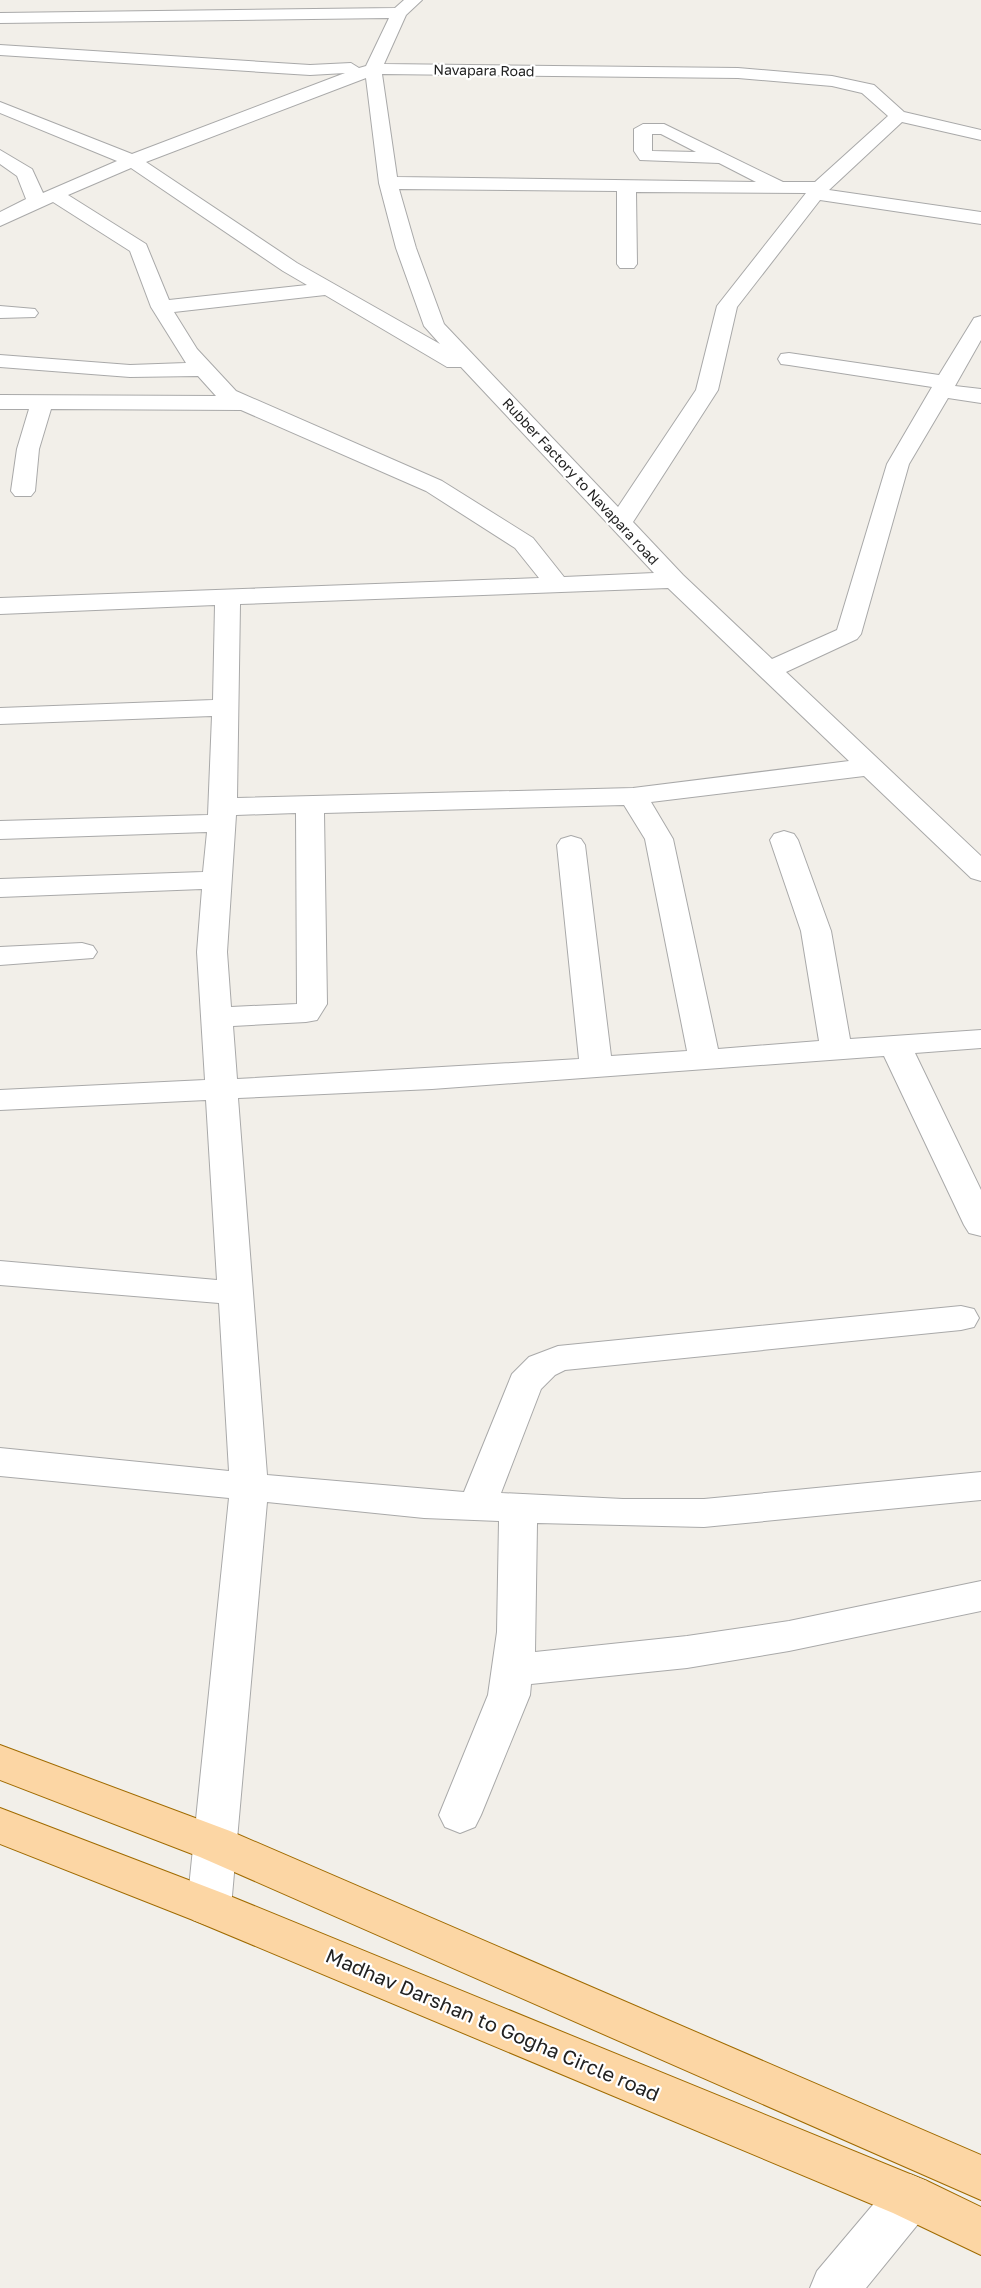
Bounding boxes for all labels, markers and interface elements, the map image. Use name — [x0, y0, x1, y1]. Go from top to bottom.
street label: Navapara Road — [433, 61, 535, 79]
street label: Rubber Factory to Navapara road — [499, 394, 663, 568]
street label: Madhav Darshan to Gogha Circle road — [322, 1943, 664, 2105]

